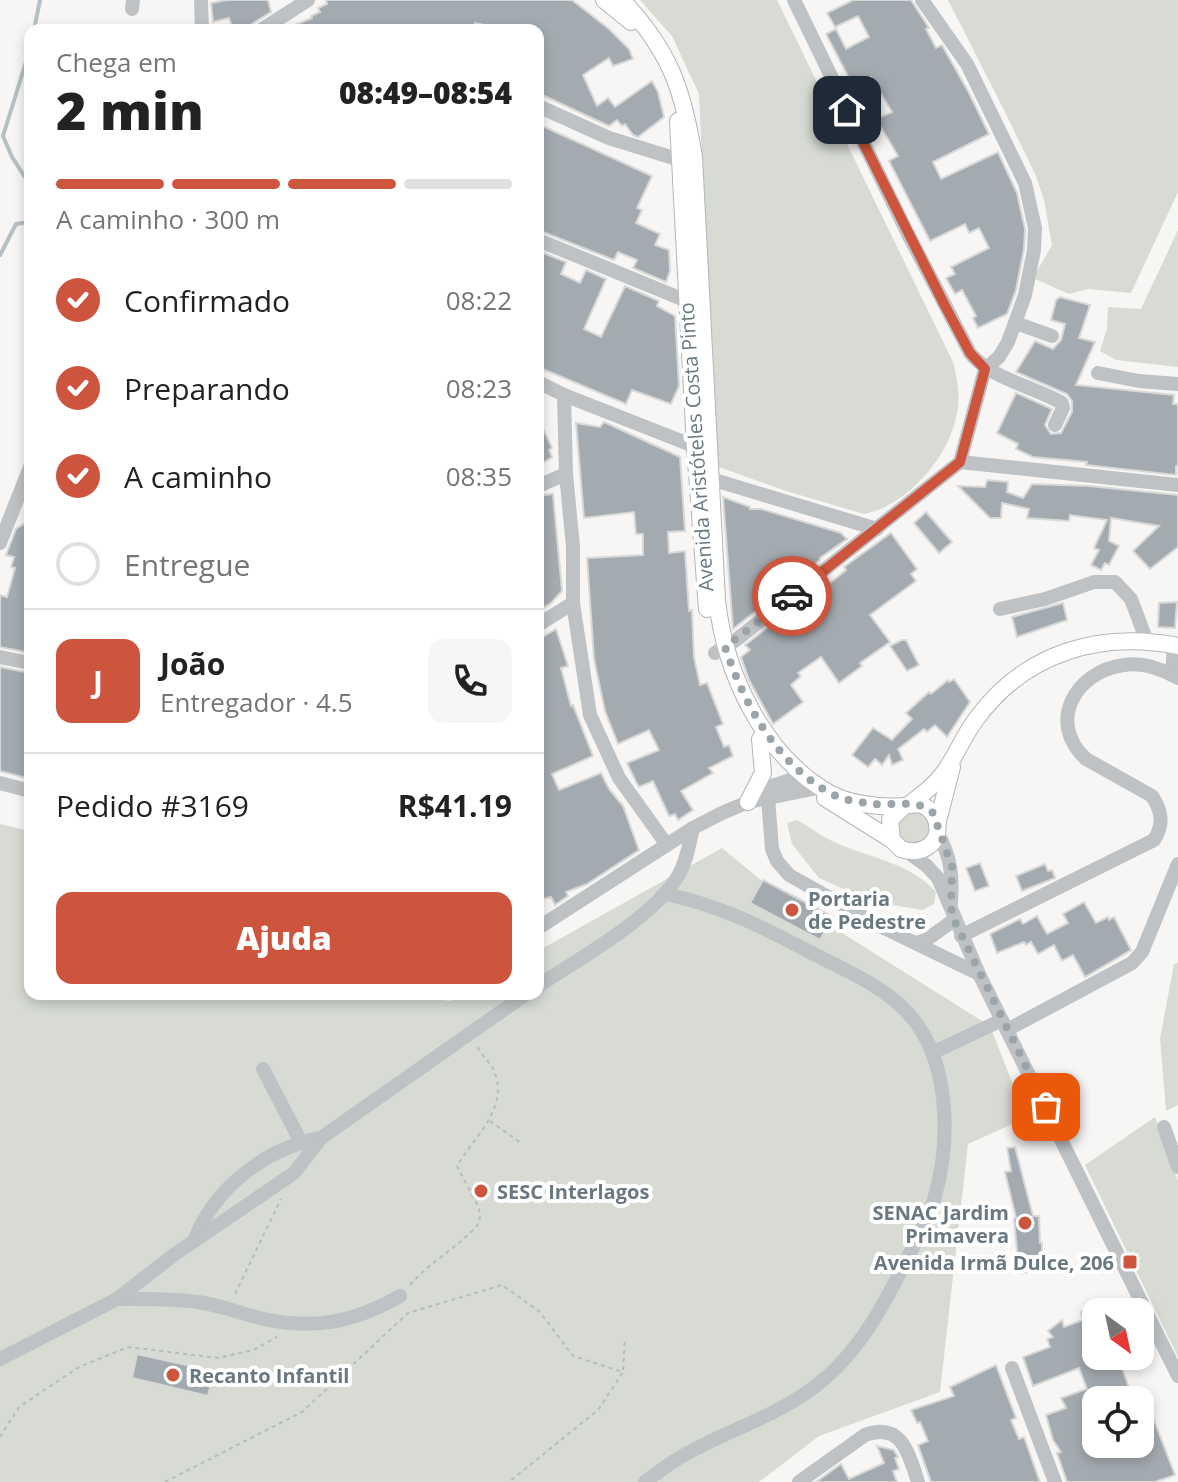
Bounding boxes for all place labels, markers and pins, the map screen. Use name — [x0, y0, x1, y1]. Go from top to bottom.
pin — [813, 76, 881, 144]
place label: Portaria de Pedestre — [808, 885, 926, 935]
marker: Portaria de Pedestre — [783, 901, 801, 919]
pin — [1012, 1073, 1080, 1141]
place label: SESC Interlagos — [497, 1178, 649, 1205]
marker: SESC Interlagos — [472, 1182, 490, 1200]
place label: SENAC Jardim Primavera — [873, 1199, 1009, 1249]
marker: SENAC Jardim Primavera — [1016, 1214, 1034, 1232]
place label: Avenida Irmã Dulce, 206 — [874, 1249, 1114, 1276]
marker: Avenida Irmã Dulce, 206 — [1121, 1253, 1139, 1271]
place label: Recanto Infantil — [189, 1362, 349, 1389]
marker: Recanto Infantil — [164, 1366, 182, 1384]

